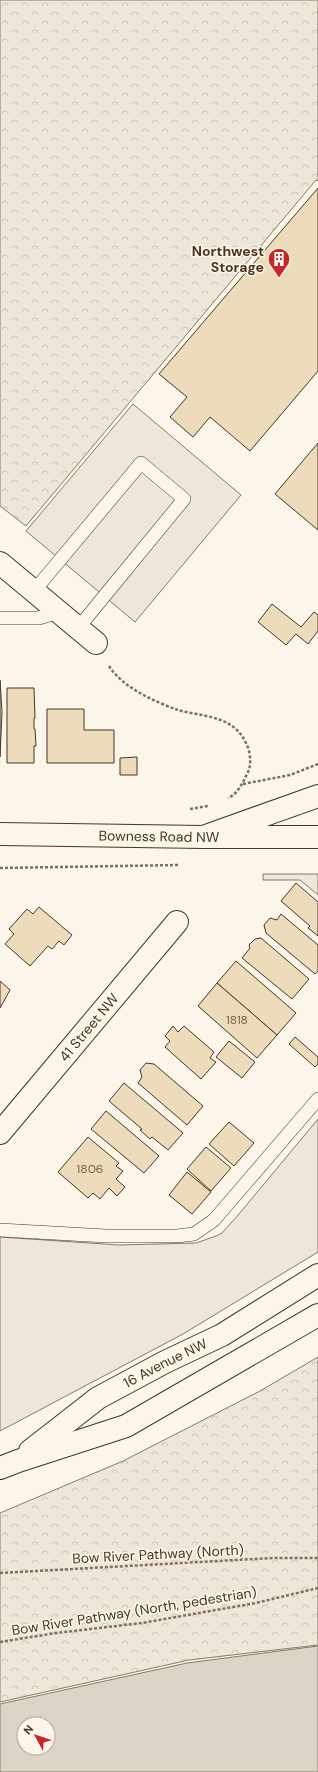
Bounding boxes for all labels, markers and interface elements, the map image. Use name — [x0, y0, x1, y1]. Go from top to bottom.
place label: Northwest Storage — [192, 242, 264, 276]
building icon: Northwest Storage — [266, 246, 292, 279]
street label: Bowness Road NW — [99, 826, 220, 846]
street label: 41 Street NW — [55, 989, 123, 1065]
house number: 1818 — [226, 1012, 248, 1028]
house number: 1806 — [77, 1161, 103, 1177]
street label: 16 Avenue NW — [120, 1334, 210, 1392]
street label: Bow River Pathway (North) — [72, 1541, 244, 1567]
street label: Bow River Pathway (North, pedestrian) — [10, 1583, 258, 1639]
north arrow — [16, 1716, 56, 1756]
text: N — [20, 1722, 36, 1737]

